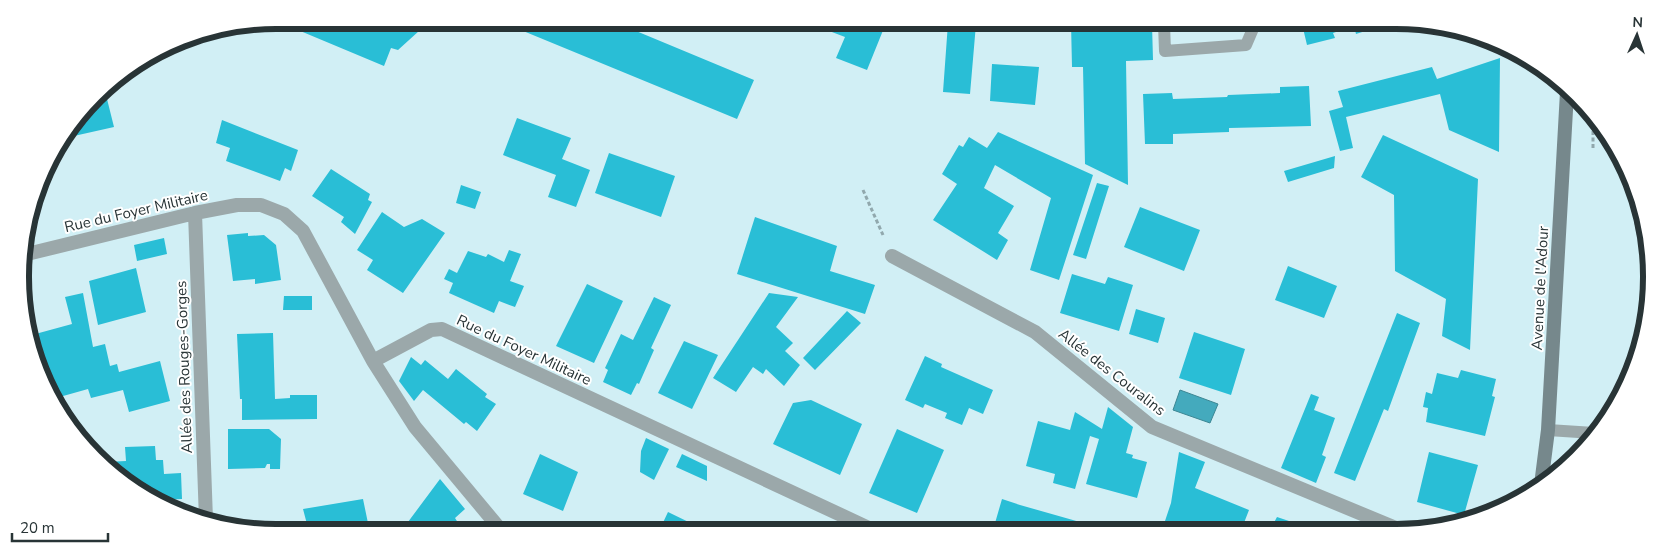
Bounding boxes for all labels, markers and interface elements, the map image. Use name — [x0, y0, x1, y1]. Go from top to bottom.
north arrow — [1612, 10, 1662, 60]
text: N — [1632, 13, 1643, 32]
street label: Rue du Foyer Militaire — [62, 185, 210, 237]
street label: Avenue de l'Adour — [1527, 225, 1553, 351]
street label: Allée des Rouges-Gorges — [171, 280, 197, 454]
street label: Rue du Foyer Militaire — [453, 310, 595, 390]
street label: Allée des Couralins — [1054, 324, 1170, 420]
scale bar — [12, 510, 109, 542]
text: 20 m — [20, 518, 55, 538]

